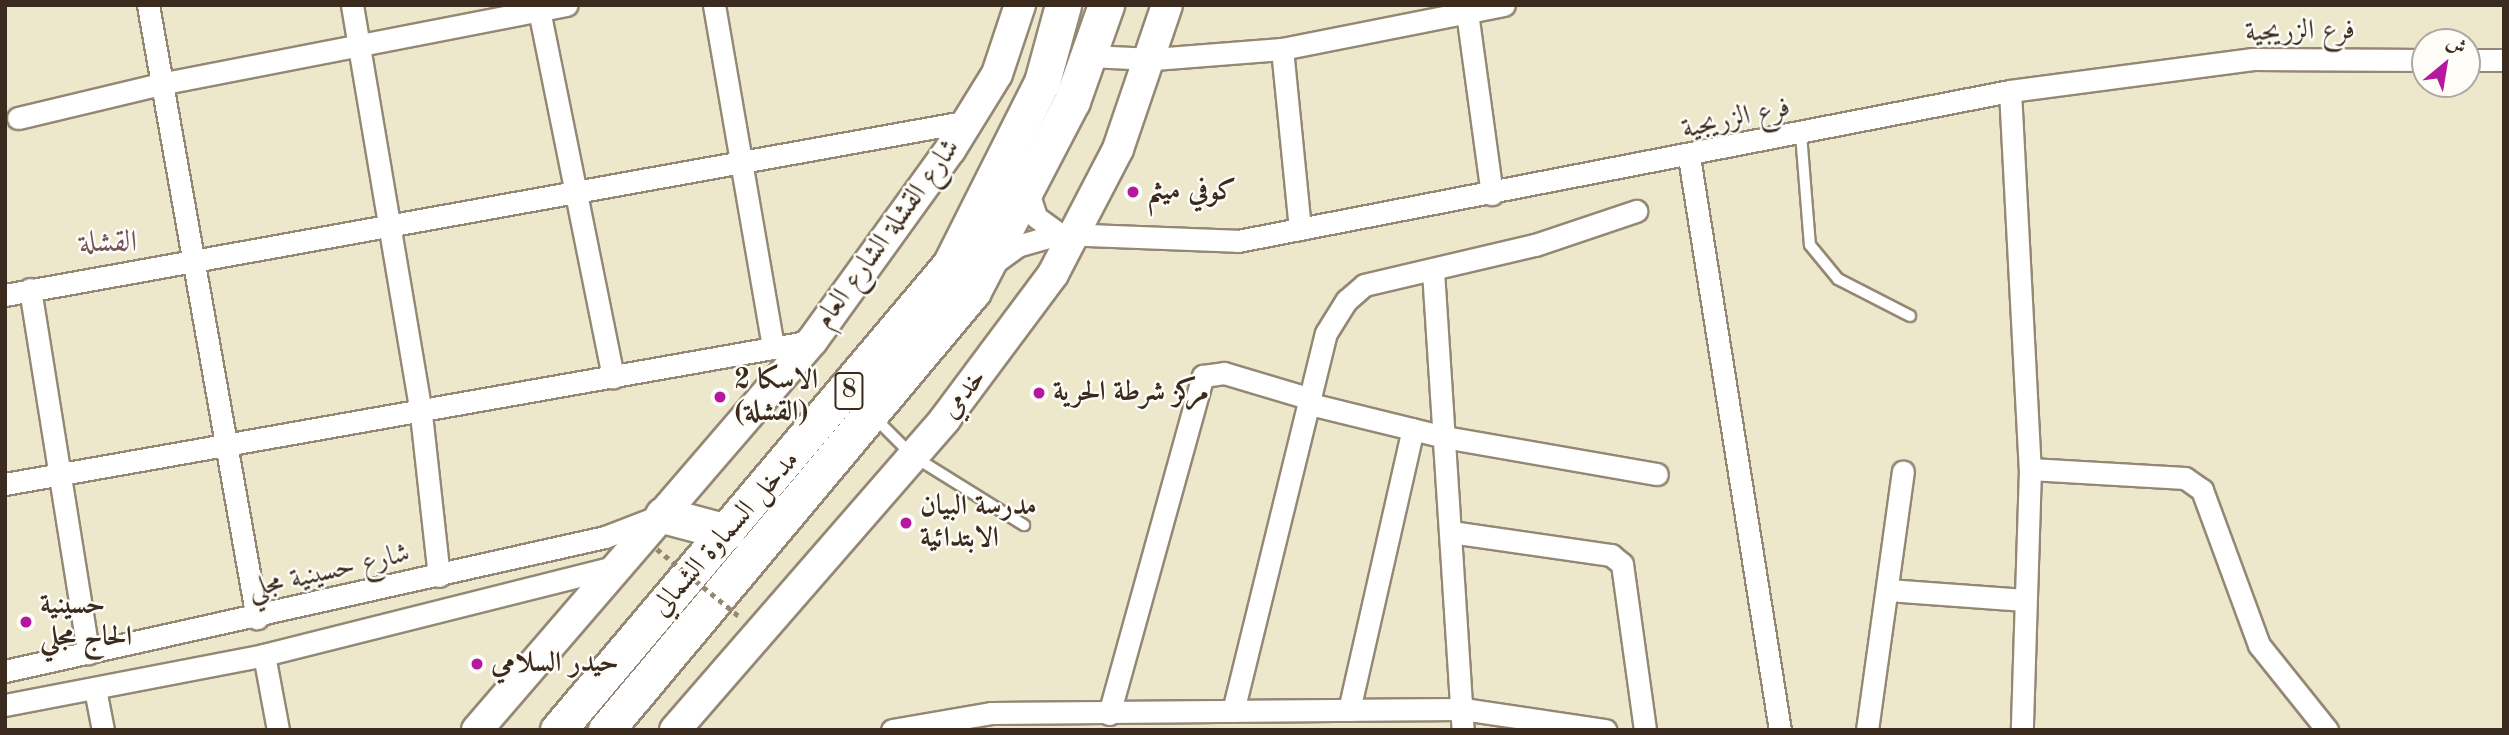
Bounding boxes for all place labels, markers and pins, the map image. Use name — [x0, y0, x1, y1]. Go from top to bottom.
place label: كوفي ميثم — [1147, 175, 1236, 209]
marker: كوفي ميثم — [1125, 184, 1141, 200]
place label: الاسكا 2 (القشلة) — [734, 364, 818, 430]
place label: مركز شرطة الحرية — [1053, 376, 1209, 410]
marker: مركز شرطة الحرية — [1031, 385, 1047, 401]
marker: الاسكا 2 (القشلة) — [712, 389, 728, 405]
place label: مدرسة البيان الابتدائية — [920, 490, 1037, 556]
marker: مدرسة البيان الابتدائية — [898, 515, 914, 531]
place label: حسينية الحاج مجلي — [40, 589, 132, 655]
marker: حسينية الحاج مجلي — [18, 614, 34, 630]
place label: حيدر السلامي — [491, 647, 619, 681]
marker: حيدر السلامي — [469, 656, 485, 672]

